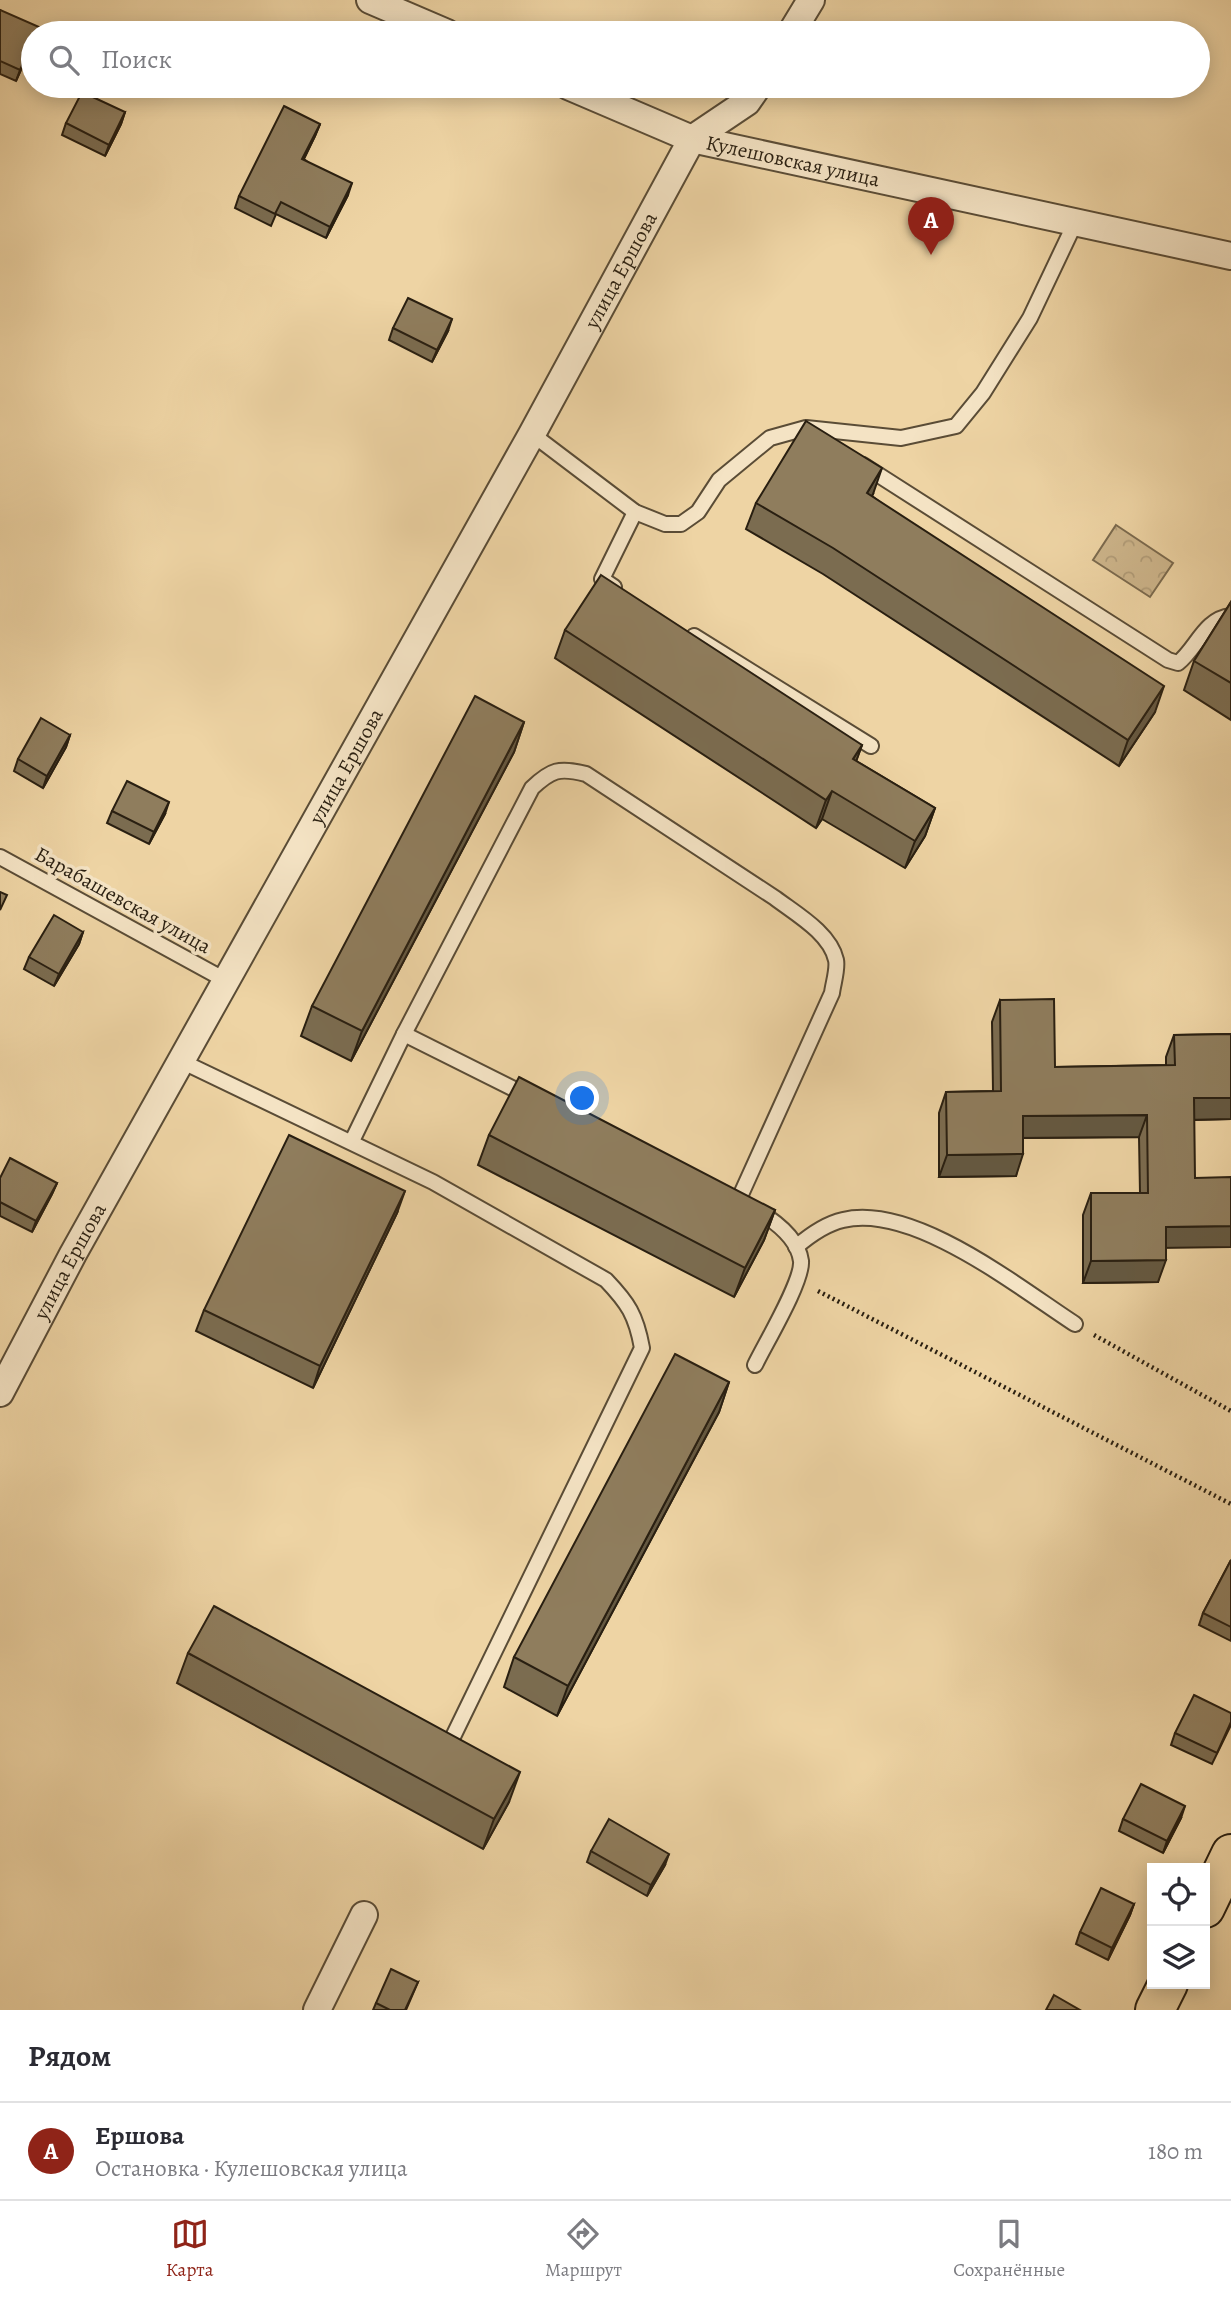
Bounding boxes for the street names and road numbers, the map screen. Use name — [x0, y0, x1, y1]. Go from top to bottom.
street label: Кулешовская улица — [703, 128, 883, 193]
street label: улица Ершова — [577, 207, 664, 334]
street label: улица Ершова — [302, 703, 390, 830]
street label: Барабашевская улица — [30, 840, 216, 960]
street label: улица Ершова — [26, 1198, 113, 1325]

